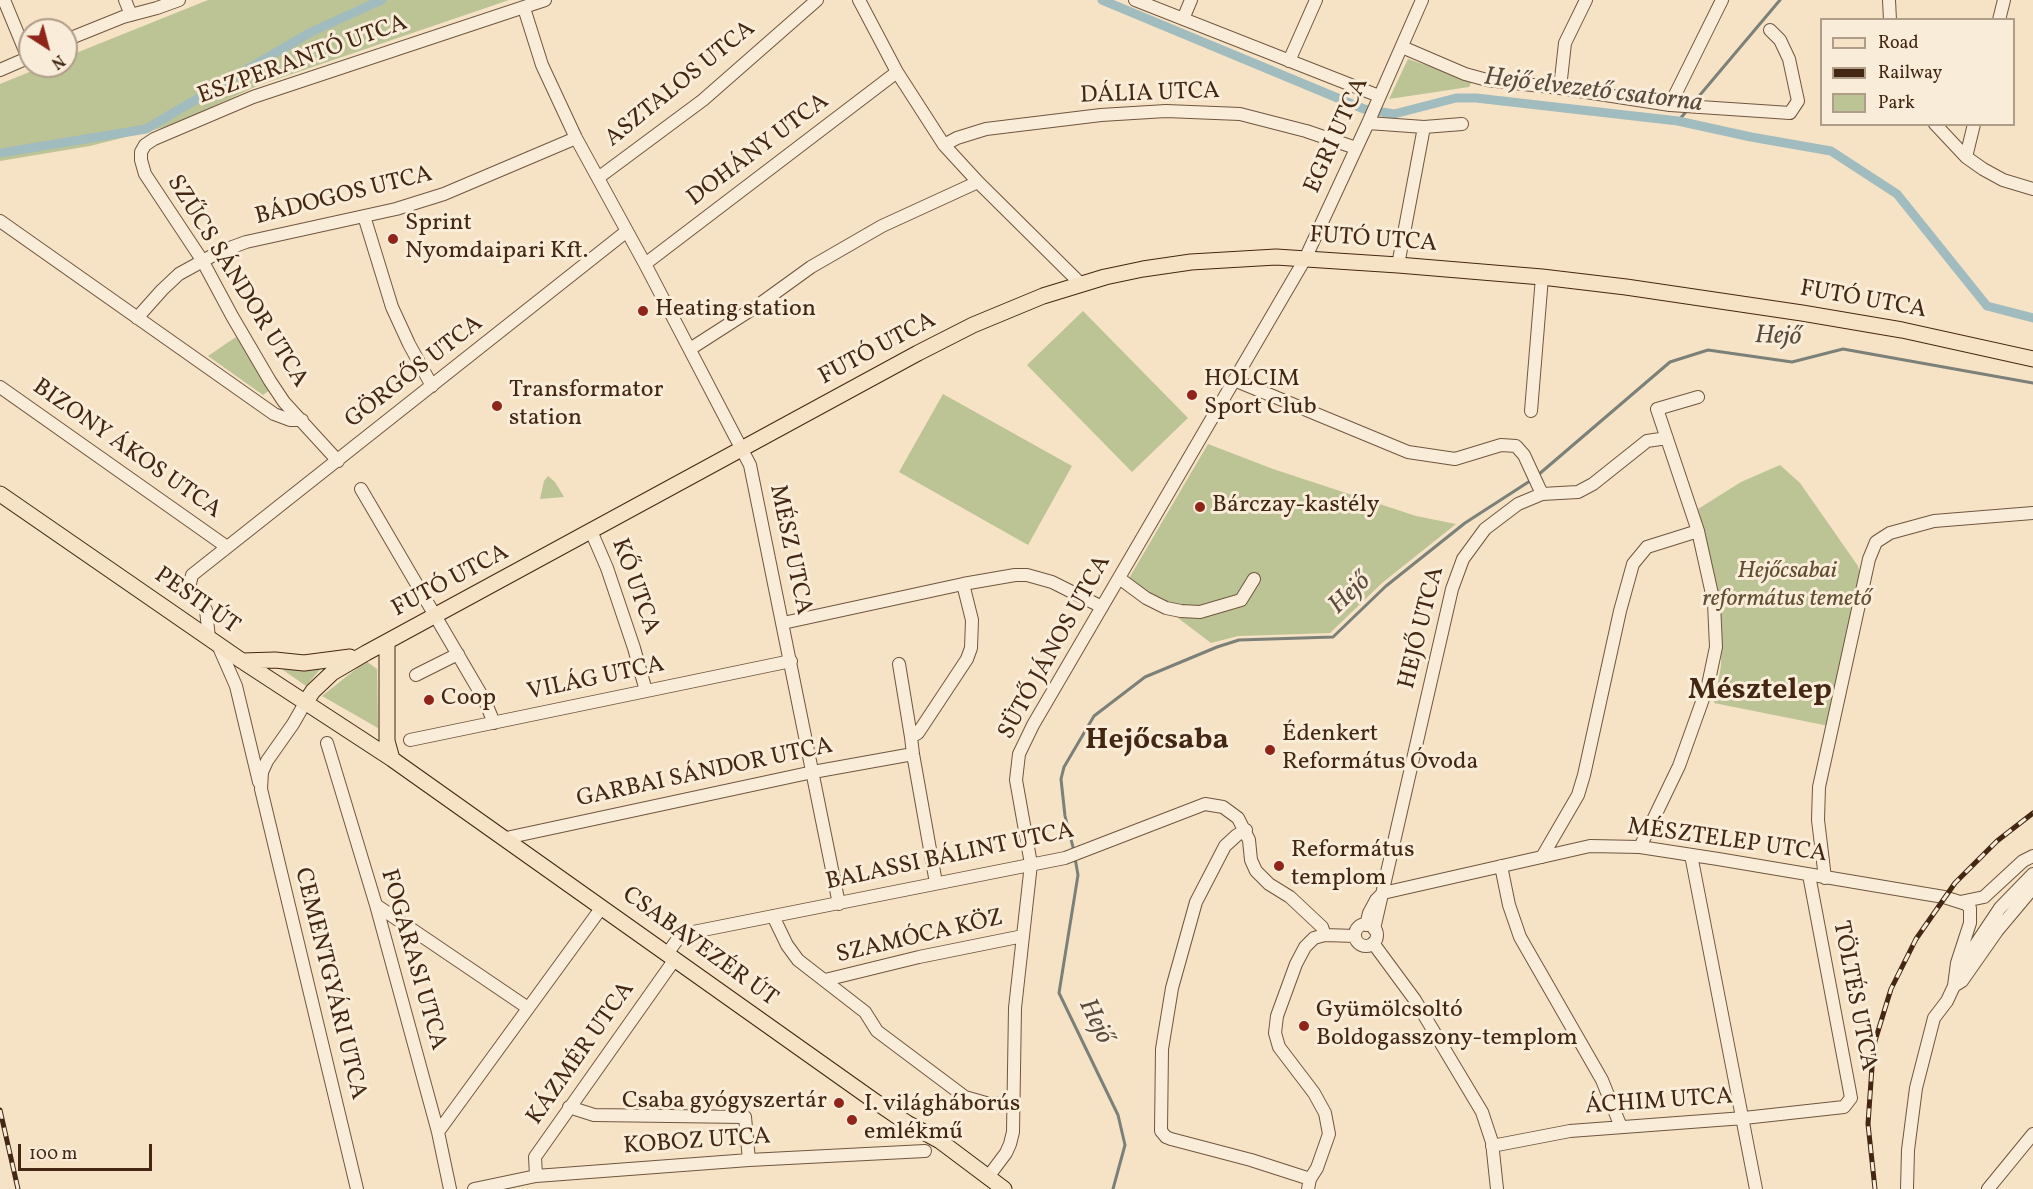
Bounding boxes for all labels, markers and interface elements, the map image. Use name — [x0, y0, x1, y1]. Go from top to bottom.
street label: ESZPERANTÓ UTCA — [194, 10, 412, 112]
street label: ASZTALOS UTCA — [600, 16, 762, 154]
north arrow — [18, 18, 78, 78]
legend — [1820, 18, 2015, 126]
text: Road — [1878, 31, 1919, 56]
text: N — [46, 49, 69, 73]
text: Railway — [1878, 61, 1942, 86]
water label: Hejő elvezető csatorna — [1482, 63, 1704, 121]
street label: EGRI UTCA — [1300, 74, 1376, 198]
street label: DÁLIA UTCA — [1080, 78, 1220, 112]
street label: DOHÁNY UTCA — [683, 88, 835, 214]
text: Park — [1878, 91, 1915, 116]
street label: BÁDOGOS UTCA — [252, 161, 436, 233]
street label: SZŰCS SÁNDOR UTCA — [159, 171, 313, 393]
place label: Sprint Nyomdaipari Kft. — [405, 211, 589, 267]
street label: FUTÓ UTCA — [1308, 222, 1438, 260]
marker: Sprint Nyomdaipari Kft. — [386, 232, 400, 246]
street label: FUTÓ UTCA — [1797, 276, 1929, 326]
place label: Heating station — [655, 297, 816, 325]
marker: Heating station — [636, 304, 650, 318]
street label: FUTÓ UTCA — [815, 307, 941, 393]
street label: GÖRGŐS UTCA — [340, 310, 490, 436]
water label: Hejő — [1754, 322, 1802, 354]
place label: HOLCIM Sport Club — [1204, 367, 1317, 423]
street label: BIZONY ÁKOS UTCA — [26, 374, 226, 526]
place label: Transformator station — [509, 378, 664, 434]
marker: HOLCIM Sport Club — [1185, 388, 1199, 402]
marker: Transformator station — [490, 399, 504, 413]
street label: MÉSZ UTCA — [761, 482, 817, 618]
place label: Bárczay-kastély — [1212, 493, 1380, 521]
marker: Bárczay-kastély — [1193, 500, 1207, 514]
street label: KŐ UTCA — [603, 535, 665, 639]
street label: FUTÓ UTCA — [388, 539, 514, 625]
street label: SÜTŐ JÁNOS UTCA — [993, 551, 1119, 745]
park label: Hejőcsabai református temető — [1702, 559, 1872, 615]
street label: PESTI ÚT — [148, 562, 244, 642]
street label: HEJŐ UTCA — [1394, 564, 1452, 692]
water label: Hejő — [1323, 568, 1379, 622]
street label: VILÁG UTCA — [525, 651, 667, 709]
district label: Mésztelep — [1688, 674, 1832, 710]
place label: Coop — [441, 686, 496, 714]
marker: Coop — [422, 693, 436, 707]
place label: Édenkert Református Óvoda — [1282, 722, 1478, 778]
district label: Hejőcsaba — [1085, 724, 1229, 760]
street label: GARBAI SÁNDOR UTCA — [574, 733, 836, 815]
marker: Édenkert Református Óvoda — [1263, 743, 1277, 757]
street label: MÉSZTELEP UTCA — [1625, 814, 1829, 870]
street label: BALASSI BÁLINT UTCA — [823, 818, 1077, 898]
place label: Református templom — [1291, 838, 1414, 894]
marker: Református templom — [1272, 859, 1286, 873]
street label: CEMENTGYÁRI UTCA — [286, 865, 372, 1103]
street label: FOGARASI UTCA — [372, 866, 452, 1054]
street label: CSABAVEZÉR ÚT — [616, 882, 782, 1014]
street label: SZAMÓCA KÖZ — [834, 905, 1006, 971]
street label: TÖLTÉS UTCA — [1824, 919, 1882, 1073]
street label: KÁZMÉR UTCA — [522, 977, 642, 1131]
water label: Hejő — [1070, 994, 1118, 1050]
place label: Gyümölcsoltó Boldogasszony-templom — [1316, 998, 1578, 1054]
marker: Gyümölcsoltó Boldogasszony-templom — [1297, 1019, 1311, 1033]
street label: ÁCHIM UTCA — [1584, 1083, 1734, 1123]
place label: Csaba gyógyszertár — [622, 1089, 827, 1117]
place label: I. világháborús emlékmű — [864, 1092, 1020, 1148]
marker: Csaba gyógyszertár — [832, 1096, 846, 1110]
marker: I. világháborús emlékmű — [845, 1113, 859, 1127]
street label: KOBOZ UTCA — [622, 1123, 772, 1163]
scale bar — [21, 1132, 154, 1170]
text: 100 m — [29, 1142, 78, 1167]

